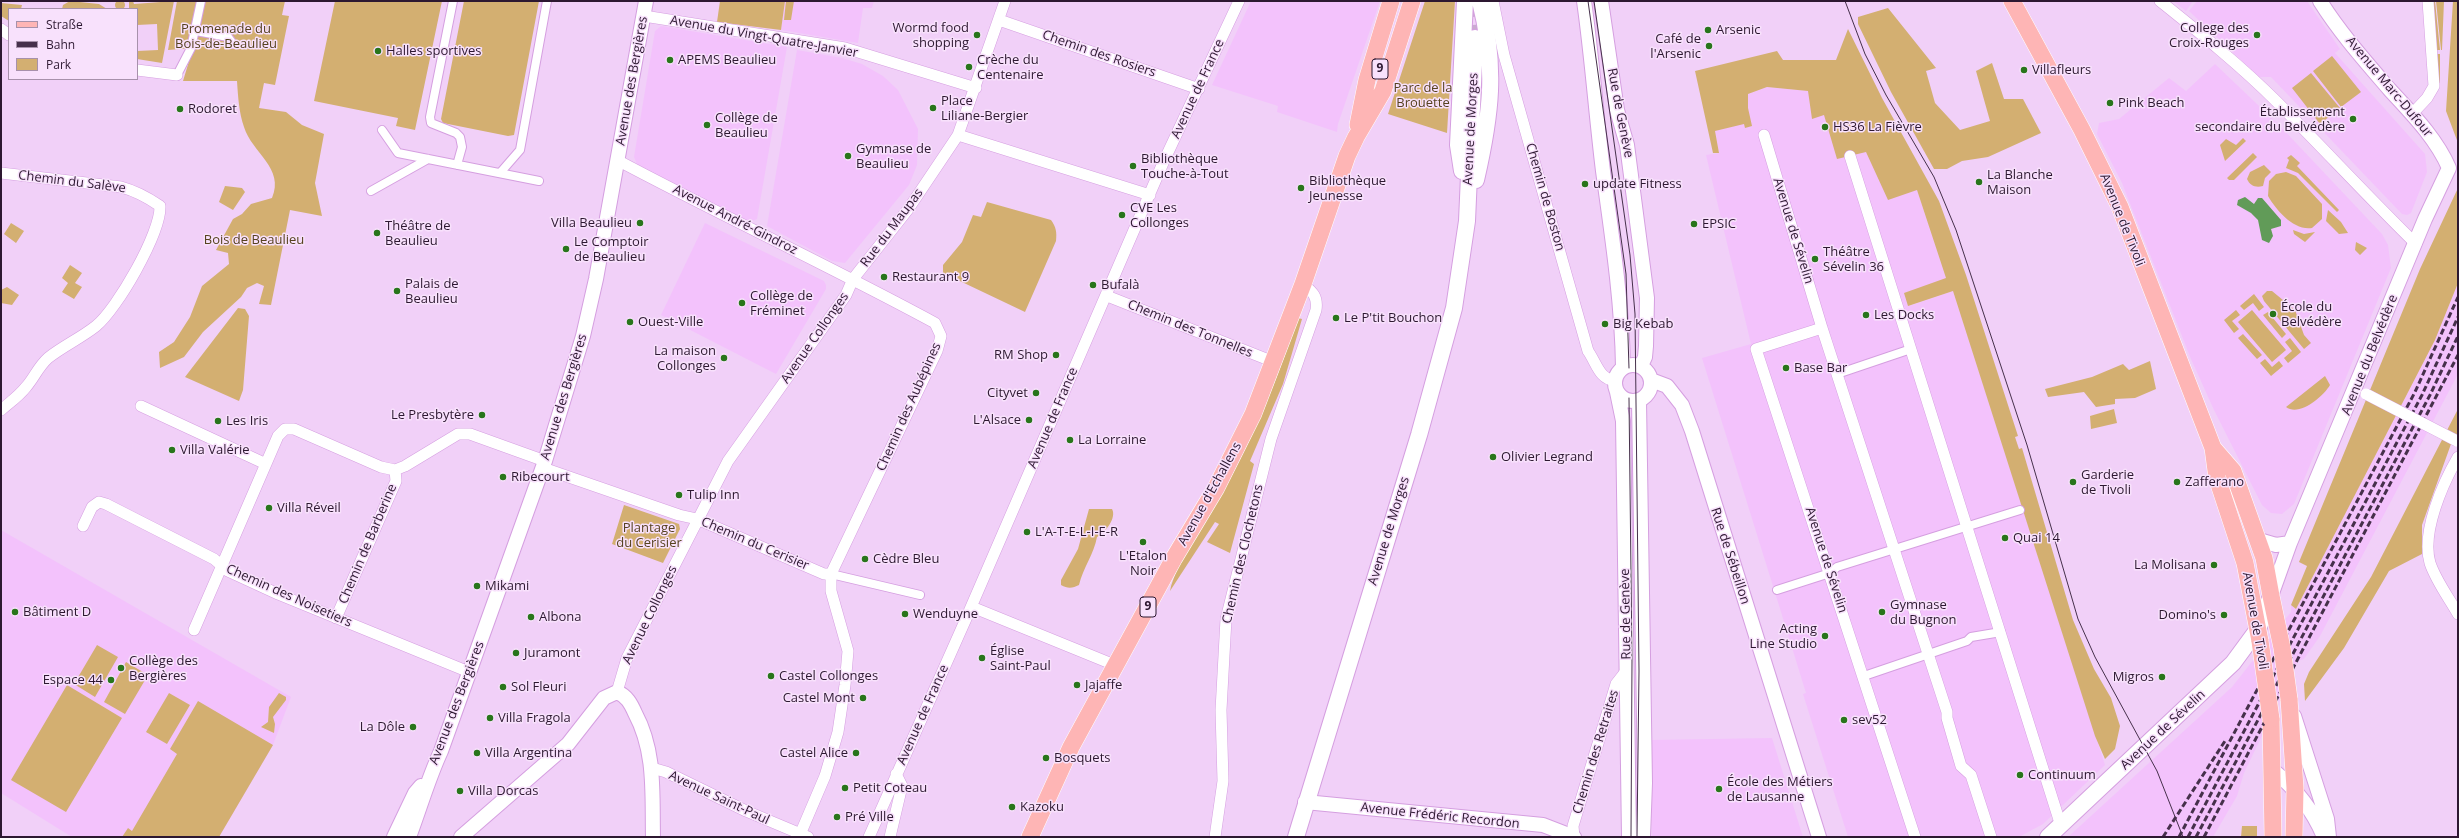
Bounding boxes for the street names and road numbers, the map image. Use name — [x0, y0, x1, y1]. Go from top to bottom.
street label: Avenue du Vingt-Quatre-Janvier — [669, 13, 859, 61]
street label: Avenue des Bergières — [613, 15, 651, 147]
street label: Chemin des Rosiers — [1040, 27, 1158, 81]
street label: Avenue Marc-Dufour — [2342, 34, 2436, 140]
street label: Avenue de France — [1168, 37, 1228, 141]
road number: 9 — [1372, 59, 1388, 79]
street label: Rue de Genève — [1604, 67, 1636, 159]
street label: Avenue de Morges — [1460, 72, 1482, 186]
street label: Chemin de Boston — [1522, 141, 1568, 253]
street label: Chemin du Salève — [17, 168, 127, 196]
street label: Avenue de Tivoli — [2096, 171, 2148, 269]
street label: Avenue de Sévelin — [1769, 176, 1817, 286]
street label: Avenue André-Gindroz — [670, 182, 800, 258]
street label: Rue du Maupas — [857, 186, 927, 270]
street label: Avenue Collonges — [778, 289, 852, 387]
street label: Avenue du Belvédère — [2339, 292, 2401, 418]
street label: Chemin des Tonnelles — [1125, 297, 1255, 361]
street label: Avenue des Bergières — [537, 332, 591, 462]
street label: Chemin des Aubépines — [874, 340, 944, 474]
street label: Avenue de France — [1025, 365, 1081, 471]
street label: Avenue d'Echallens — [1175, 439, 1245, 549]
street label: Avenue de Morges — [1365, 475, 1413, 587]
street label: Chemin de Barberine — [336, 482, 400, 606]
street label: Chemin des Clochetons — [1219, 483, 1267, 625]
street label: Avenue de Sévelin — [1802, 505, 1850, 615]
street label: Rue de Sébeillon — [1707, 506, 1753, 606]
street label: Chemin du Cerisier — [699, 514, 811, 574]
street label: Chemin des Noisetiers — [224, 561, 354, 631]
street label: Avenue Collonges — [619, 563, 681, 667]
street label: Rue de Genève — [1617, 568, 1635, 660]
street label: Avenue de Tivoli — [2239, 571, 2271, 671]
road number: 9 — [1140, 597, 1156, 617]
street label: Avenue des Bergières — [426, 639, 488, 767]
street label: Avenue de France — [894, 662, 952, 768]
street label: Avenue de Sévelin — [2117, 687, 2209, 773]
street label: Chemin des Retraites — [1570, 688, 1622, 816]
street label: Avenue Saint-Paul — [666, 768, 772, 828]
street label: Avenue Frédéric Recordon — [1360, 800, 1520, 832]

